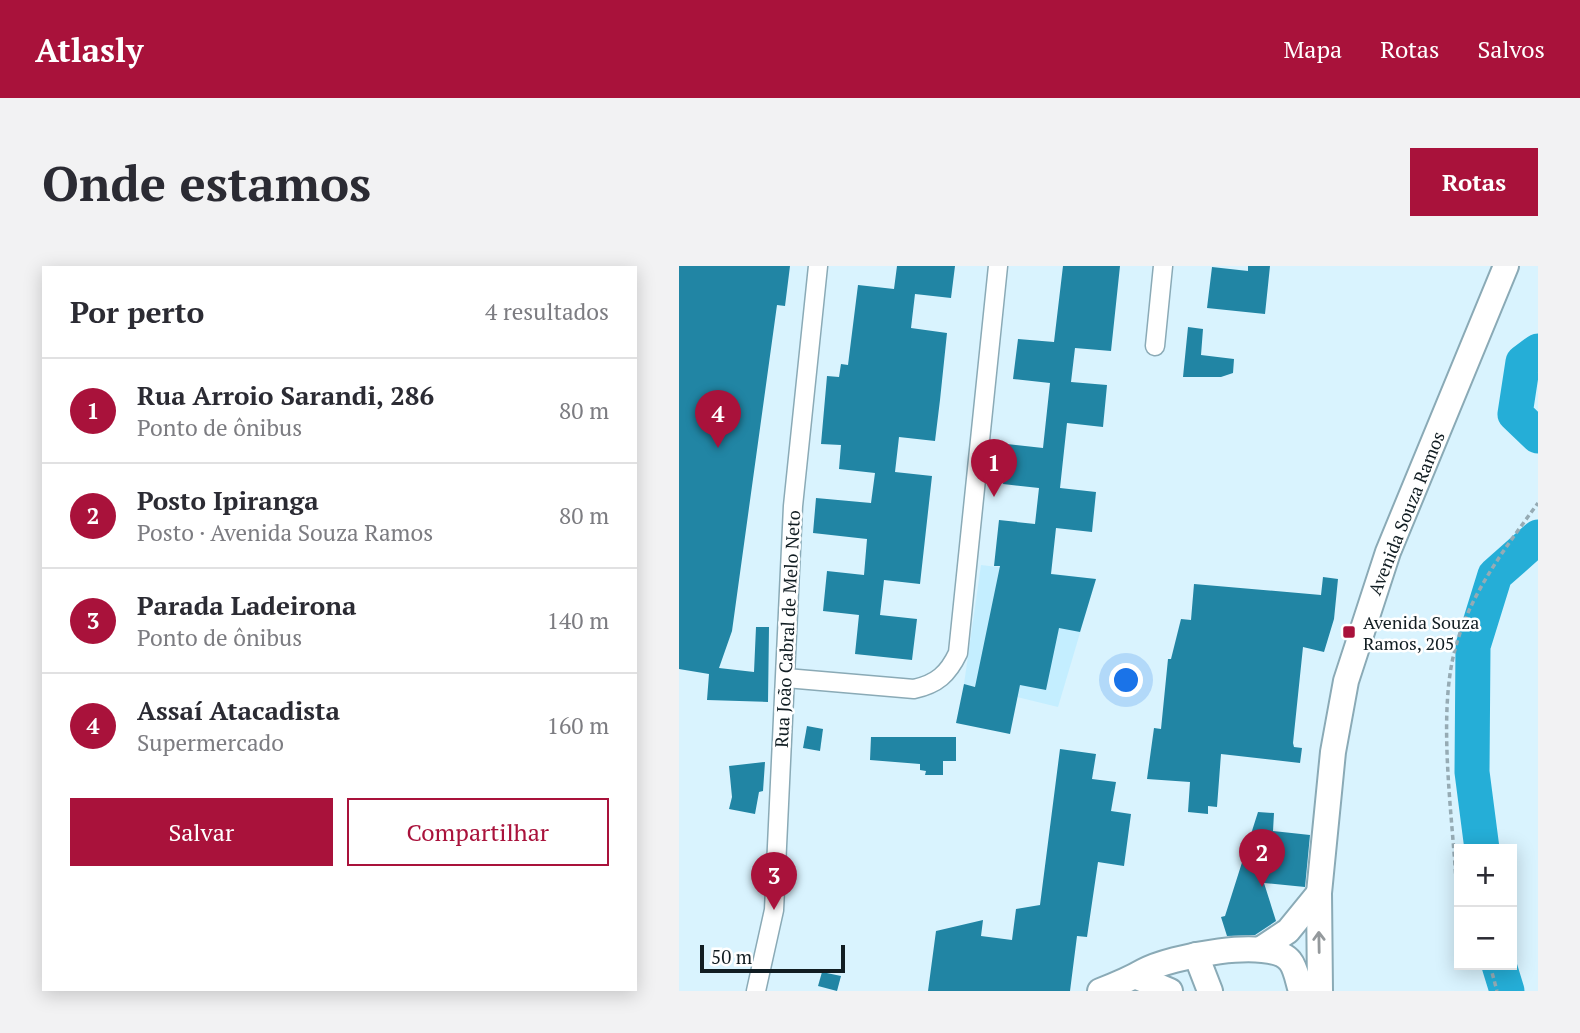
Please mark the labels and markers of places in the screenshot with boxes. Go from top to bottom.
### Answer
pin: 4 [695,390,741,448]
pin: 1 [971,439,1017,497]
place label: Avenida Souza Ramos, 205 [1363,610,1479,655]
marker: Avenida Souza Ramos, 205 [1341,624,1357,640]
pin: 2 [1239,829,1285,887]
pin: 3 [751,852,797,910]

